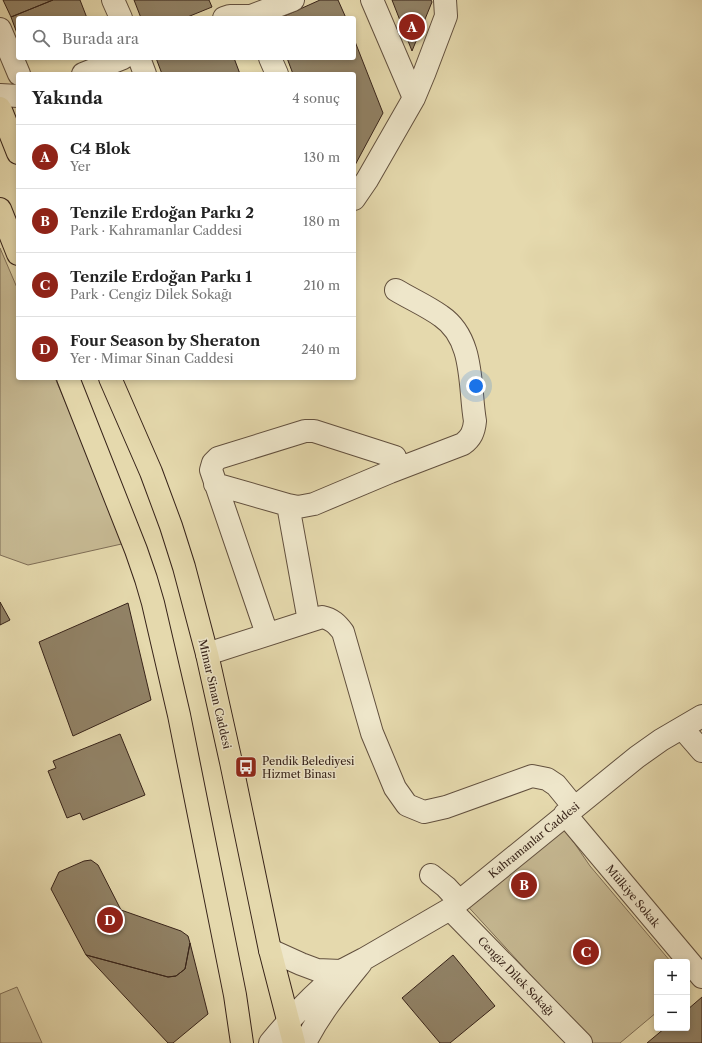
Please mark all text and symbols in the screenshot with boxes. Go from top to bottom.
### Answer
pin: A [399,12,425,42]
search box [16,16,356,60]
icon: search [30,27,52,49]
text: Burada ara [62,29,139,48]
text: Yakında [32,88,103,108]
text: 4 sonuç [292,90,340,106]
text: C4 Blok [70,139,130,158]
text: A [40,149,50,165]
text: 130 m [304,149,340,165]
text: Yer [70,158,91,174]
text: Tenzile Erdoğan Parkı 2 [70,203,254,222]
text: B [40,213,50,229]
text: 180 m [303,213,340,229]
text: Park · Kahramanlar Caddesi [70,222,242,238]
text: Tenzile Erdoğan Parkı 1 [70,267,252,286]
text: C [40,277,50,293]
text: 210 m [303,277,340,293]
text: Park · Cengiz Dilek Sokağı [70,286,232,302]
text: Four Season by Sheraton [70,331,260,350]
text: D [39,341,51,357]
text: 240 m [301,341,340,357]
text: Yer · Mimar Sinan Caddesi [70,350,234,366]
your location [466,376,486,396]
street label: Mimar Sinan Caddesi [196,638,235,751]
bus stop icon: Pendik Belediyesi Hizmet Binası [233,754,259,780]
place label: Pendik Belediyesi Hizmet Binası [262,754,355,781]
street label: Kahramanlar Caddesi [486,799,583,881]
street label: Mülkiye Sokak [603,862,663,930]
pin: B [511,870,537,900]
pin: D [97,905,123,935]
street label: Cengiz Dilek Sokağı [475,934,558,1019]
pin: C [573,937,599,967]
map controls [654,959,690,1031]
button: + [654,959,690,995]
button: − [654,995,690,1031]

